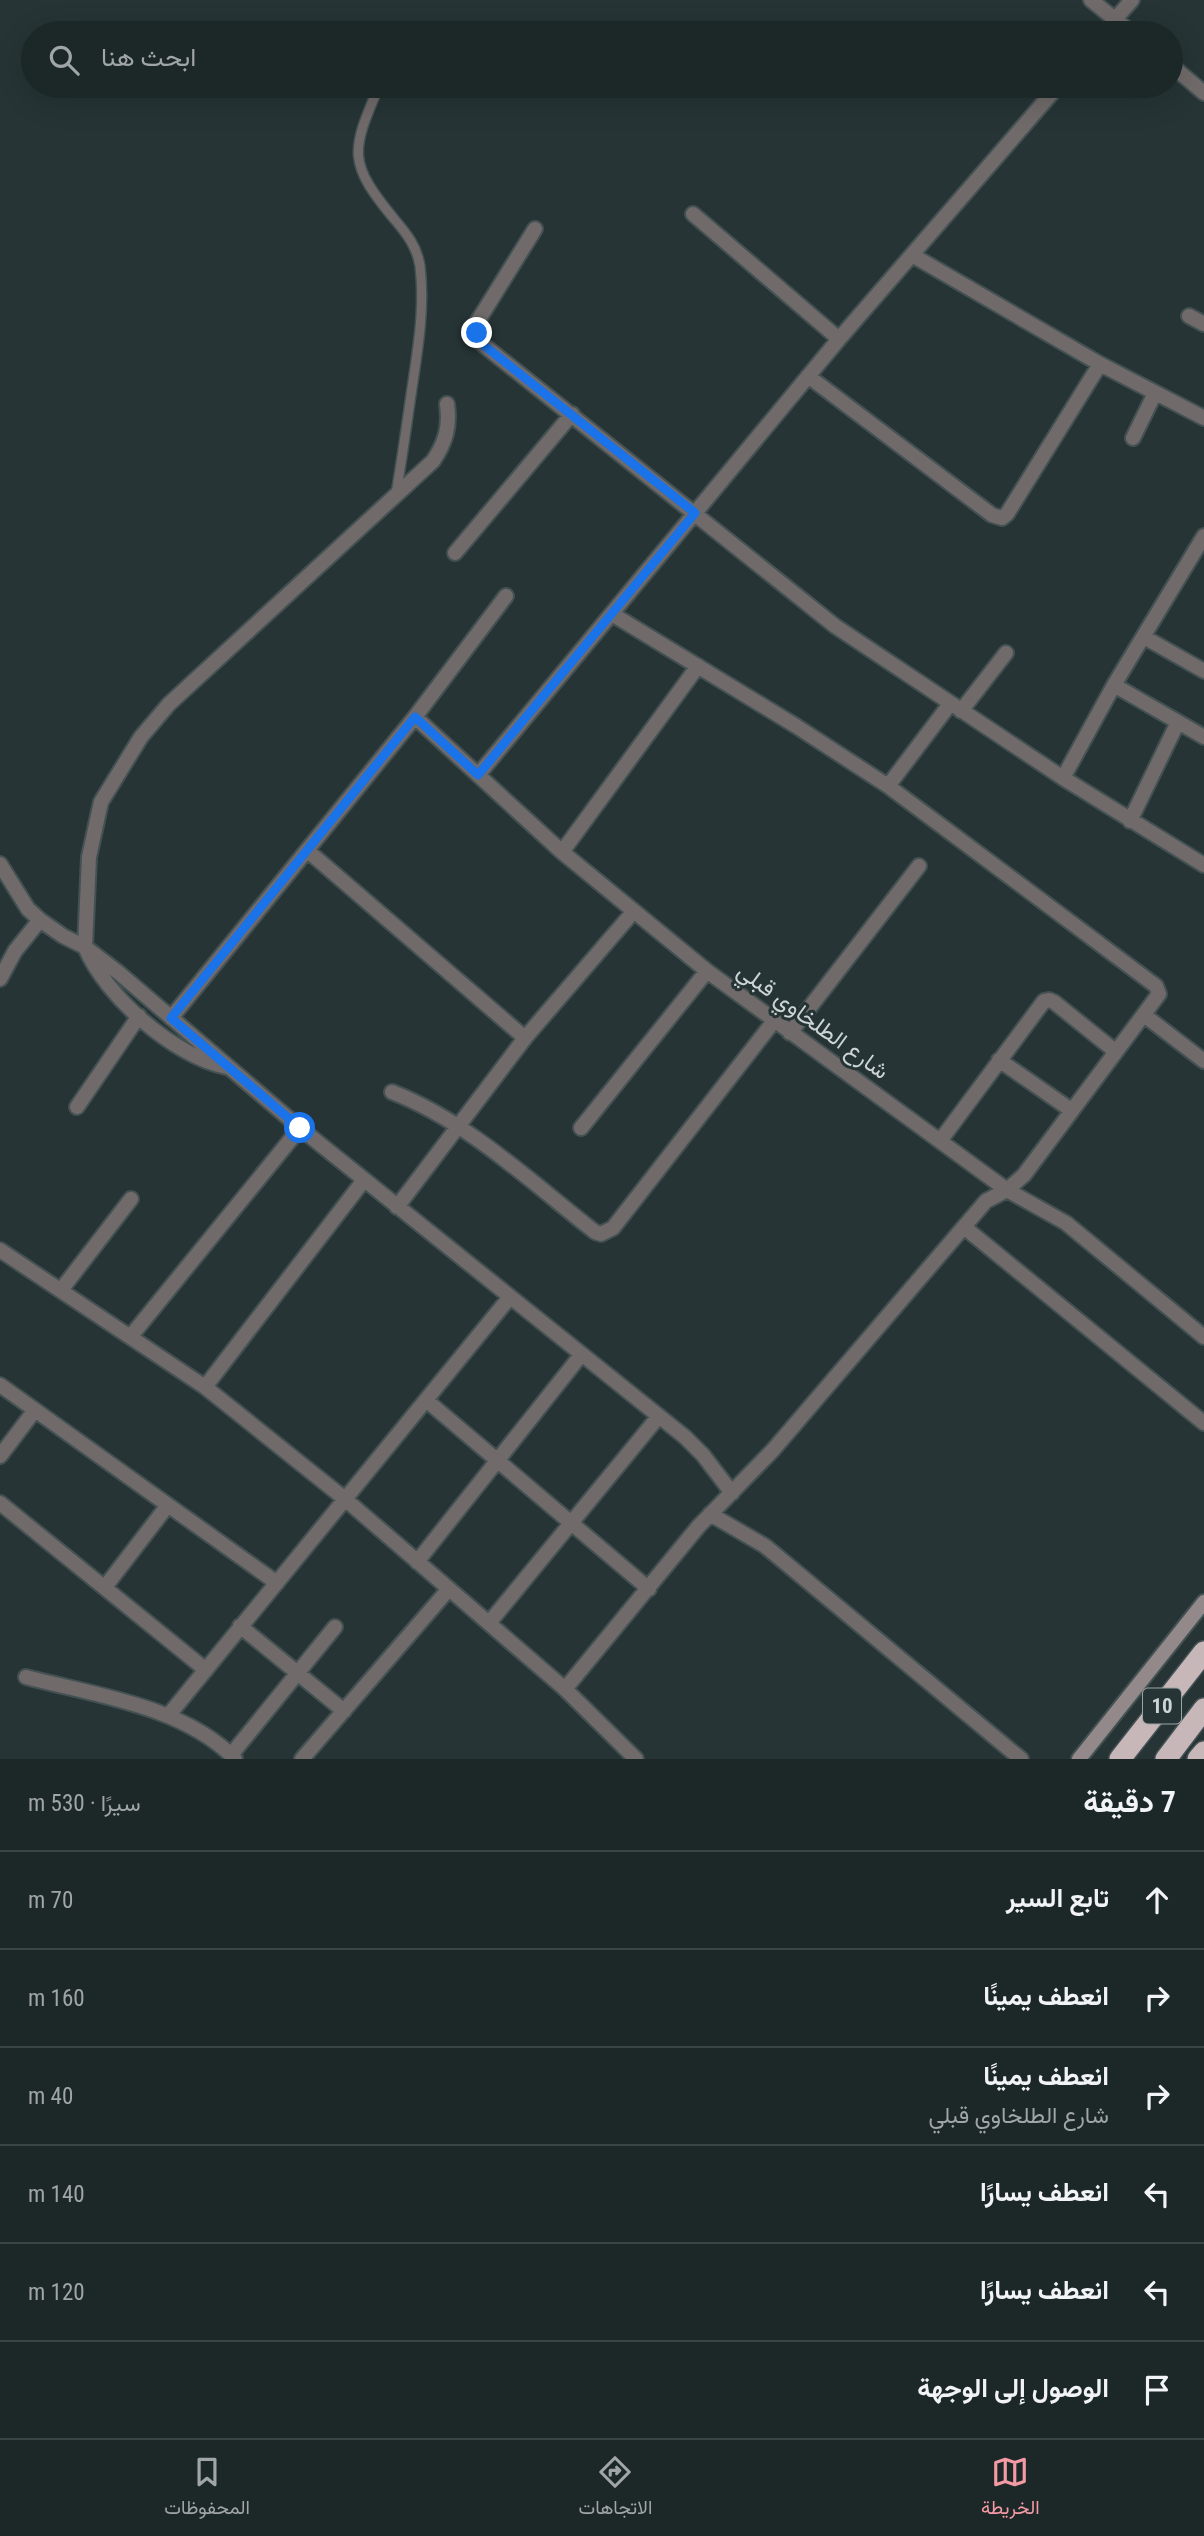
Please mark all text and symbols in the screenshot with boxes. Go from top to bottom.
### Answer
search box [21,21,1183,98]
icon: search [45,41,83,79]
text: ابحث هنا [101,42,196,72]
route end [461,317,492,348]
street label: شارع الطلخاوي قبلي [729,957,894,1089]
route start [284,1112,315,1143]
road number: 10 [1143,1688,1181,1724]
text: 7 دقيقة [1083,1784,1176,1819]
text: سيرًا · 530 m [28,1790,141,1817]
icon: ahead [1138,1881,1176,1919]
text: تابع السير [1006,1883,1109,1913]
text: 70 m [28,1887,73,1914]
icon: right [1138,1979,1176,2017]
text: انعطف يمينًا [983,1981,1109,2011]
text: 160 m [28,1985,85,2012]
text: انعطف يمينًا [983,2061,1109,2091]
icon: right [1138,2077,1176,2115]
text: 40 m [28,2083,73,2110]
text: شارع الطلخاوي قبلي [929,2102,1109,2129]
icon: left [1138,2175,1176,2213]
text: انعطف يسارًا [980,2177,1109,2207]
text: 140 m [28,2181,85,2208]
icon: left [1138,2273,1176,2311]
text: انعطف يسارًا [980,2275,1109,2305]
text: 120 m [28,2279,85,2306]
icon: arrive [1138,2371,1176,2409]
text: الوصول إلى الوجهة [917,2373,1109,2403]
tab: المحفوظات [164,2453,250,2524]
tab: الاتجاهات [579,2453,652,2524]
tab: الخريطة [981,2453,1040,2524]

